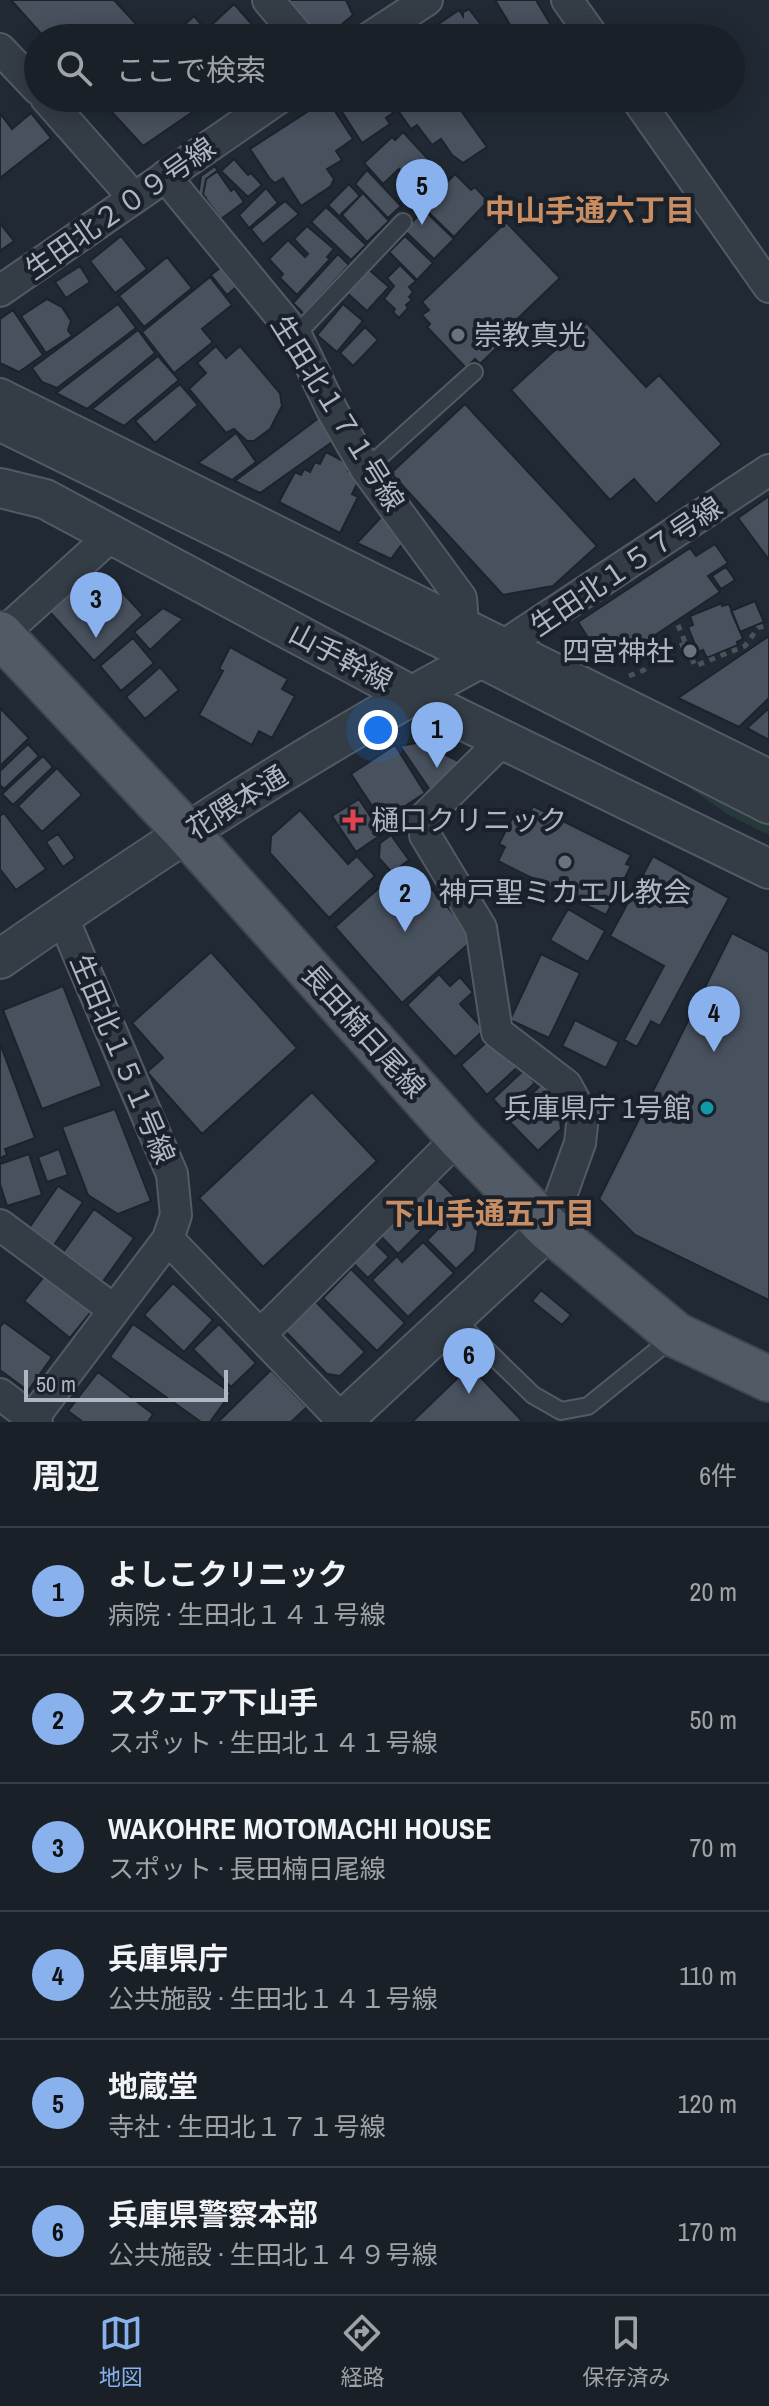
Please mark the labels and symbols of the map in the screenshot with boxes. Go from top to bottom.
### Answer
street label: 生田北２０９号線 [17,128,223,288]
pin: 5 [396,159,448,225]
district label: 中山手通六丁目 [485,190,695,230]
street label: 生田北１７１号線 [263,308,413,518]
place label: 崇教真光 [474,316,586,354]
marker: 崇教真光 [449,326,467,344]
street label: 生田北１５７号線 [523,488,729,644]
pin: 3 [70,572,122,638]
street label: 山手幹線 [283,614,399,700]
place label: 四宮神社 [562,632,674,670]
marker: 四宮神社 [681,642,699,660]
pin: 1 [411,702,463,768]
your location [358,710,398,750]
street label: 花隈本通 [179,756,295,848]
place label: 樋口クリニック [371,801,567,839]
marker: 樋口クリニック [342,809,364,831]
marker: 神戸聖ミカエル教会 [556,853,574,871]
pin: 2 [379,866,431,932]
place label: 神戸聖ミカエル教会 [439,873,691,911]
street label: 生田北１５１号線 [62,948,184,1170]
street label: 長田楠日尾線 [294,956,434,1106]
pin: 4 [688,986,740,1052]
place label: 兵庫県庁 1号館 [504,1089,691,1127]
marker: 兵庫県庁 1号館 [698,1099,716,1117]
district label: 下山手通五丁目 [385,1193,595,1233]
pin: 6 [443,1328,495,1394]
scale bar [24,1366,228,1402]

